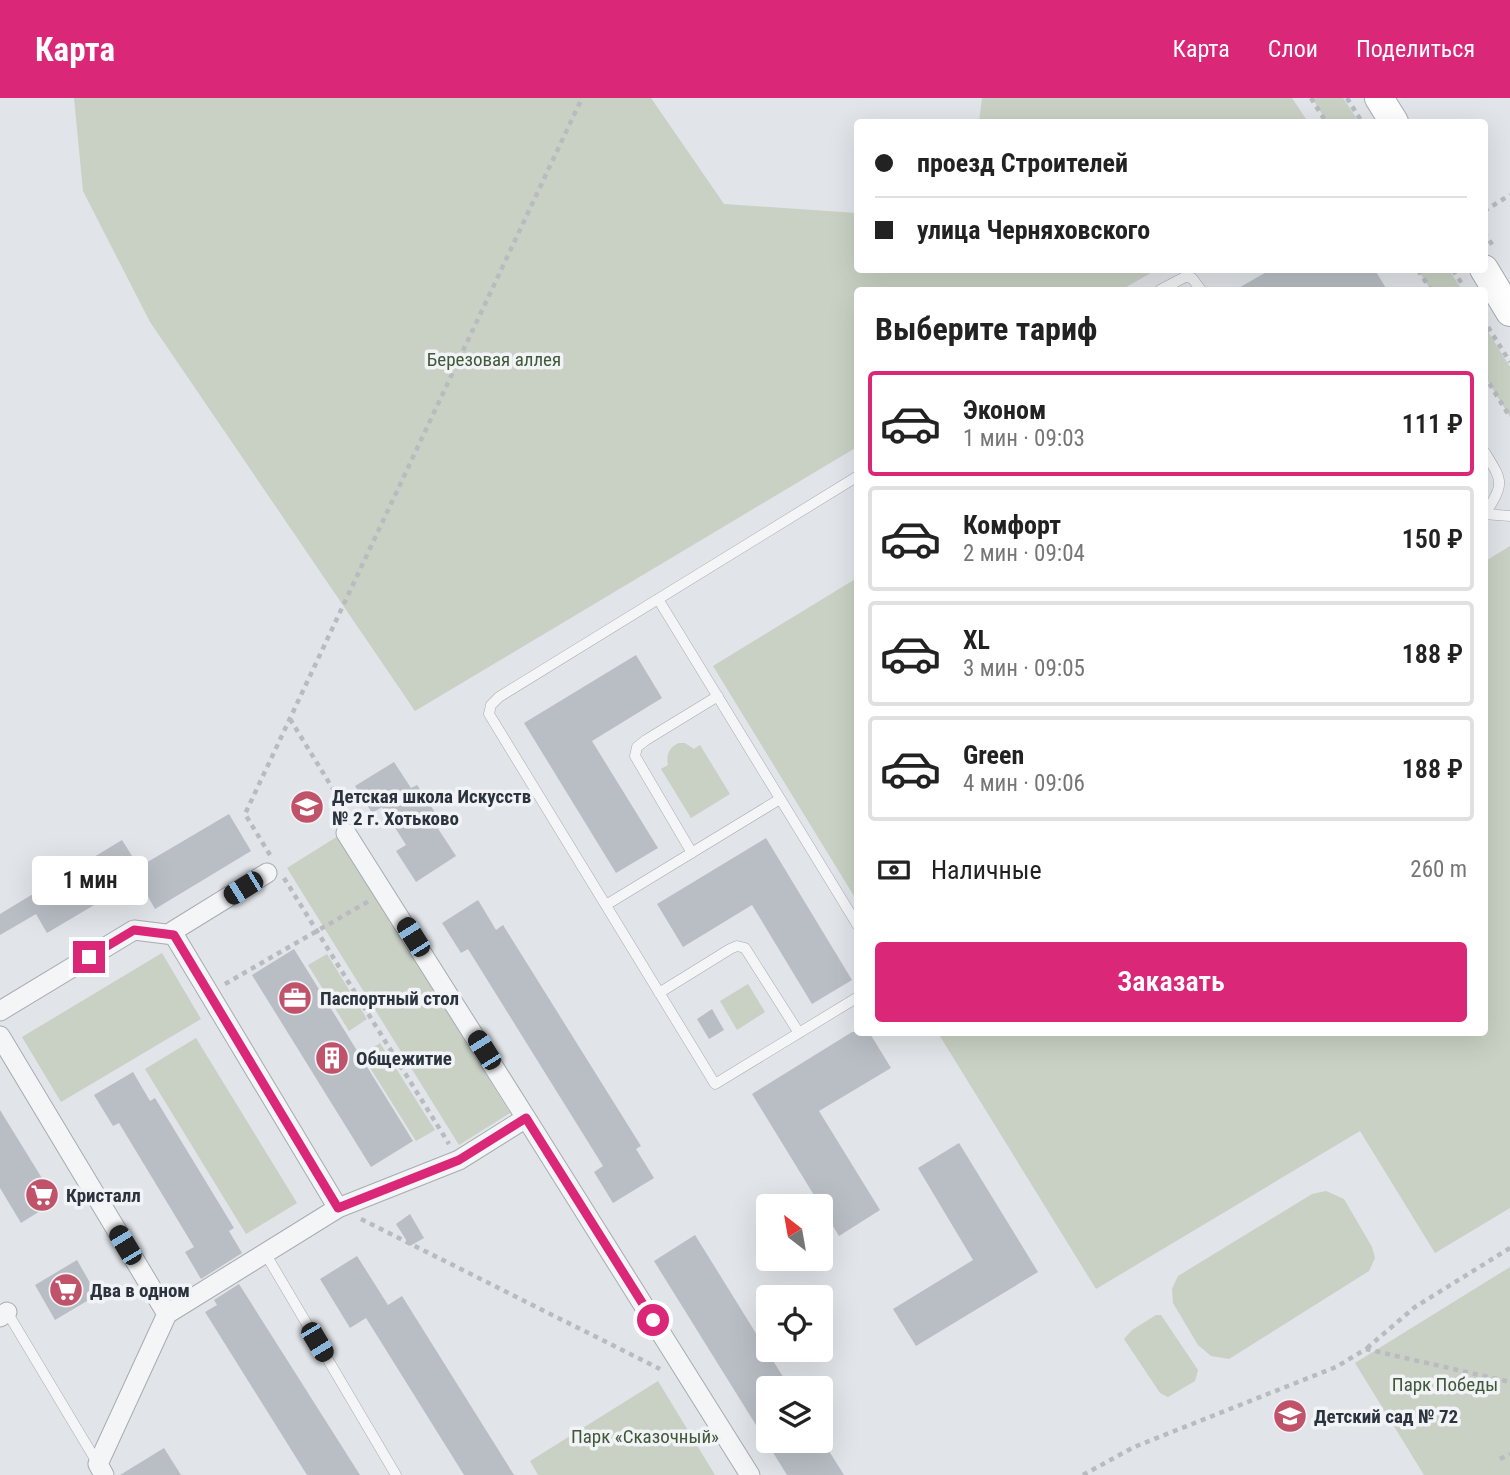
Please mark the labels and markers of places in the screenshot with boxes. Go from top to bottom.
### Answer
place label: Детская школа Искусств № 2 г. Хотьково [332,785,531,830]
school or university icon: Детская школа Искусств № 2 г. Хотьково [288,788,326,826]
office icon: Паспортный стол [276,979,314,1017]
place label: Паспортный стол [320,987,459,1010]
building icon: Общежитие [313,1039,351,1077]
place label: Общежитие [356,1047,452,1070]
supermarket icon: Кристалл [23,1176,61,1214]
place label: Кристалл [66,1184,141,1207]
supermarket icon: Два в одном [47,1271,85,1309]
place label: Два в одном [90,1279,190,1302]
school or university icon: Детский сад № 72 [1271,1397,1309,1435]
place label: Детский сад № 72 [1314,1405,1458,1428]

